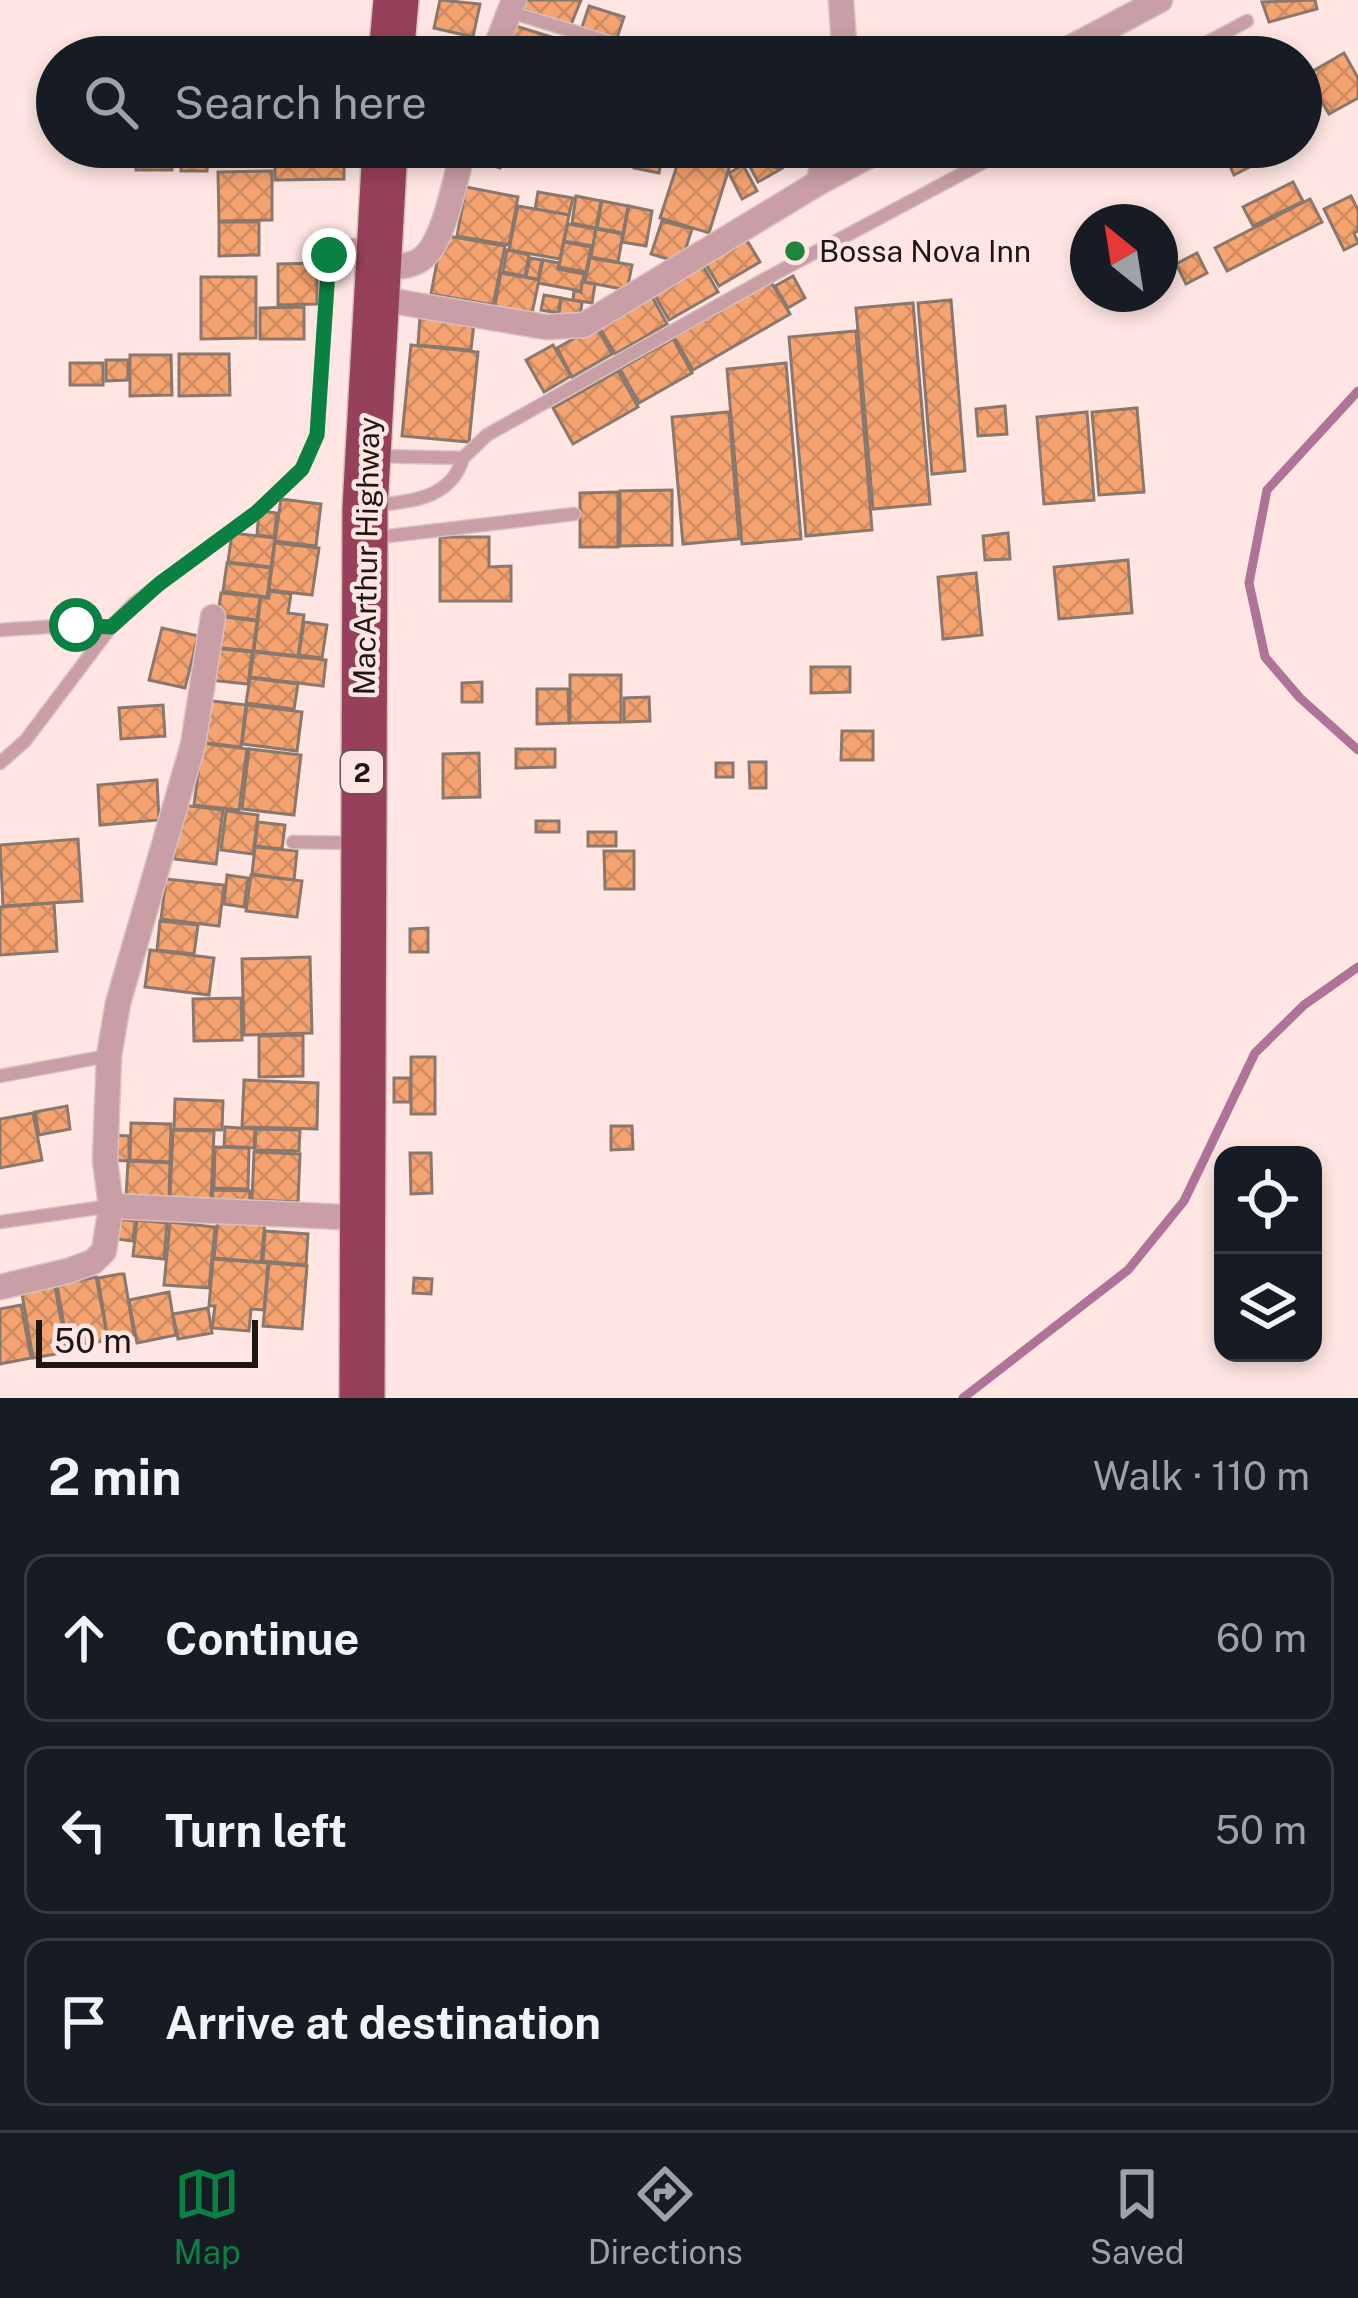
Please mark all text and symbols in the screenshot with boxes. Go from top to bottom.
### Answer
search box [36,36,1322,168]
icon: search [78,69,144,135]
text: Search here [174,76,427,129]
north arrow [1070,204,1178,312]
route end [302,228,356,282]
place label: Bossa Nova Inn [819,233,1031,269]
marker: Bossa Nova Inn [782,238,808,264]
street label: MacArthur Highway [346,416,386,696]
route start [49,598,103,652]
road number: 2 [341,751,383,793]
map controls [1214,1146,1322,1362]
button: locate [1214,1146,1322,1254]
button: layers [1214,1254,1322,1362]
scale bar [36,1314,258,1367]
text: 50 m [54,1322,132,1360]
text: 2 min [48,1447,182,1506]
text: Walk · 110 m [1093,1453,1310,1499]
icon: ahead [51,1605,117,1671]
text: Continue [165,1612,359,1665]
text: 60 m [1216,1615,1307,1661]
icon: left [51,1797,117,1863]
text: Turn left [165,1804,347,1857]
text: 50 m [1215,1807,1307,1853]
icon: arrive [51,1989,117,2055]
text: Arrive at destination [165,1996,601,2049]
tab: Map [174,2161,241,2271]
tab: Directions [588,2161,743,2271]
tab: Saved [1090,2161,1184,2271]

